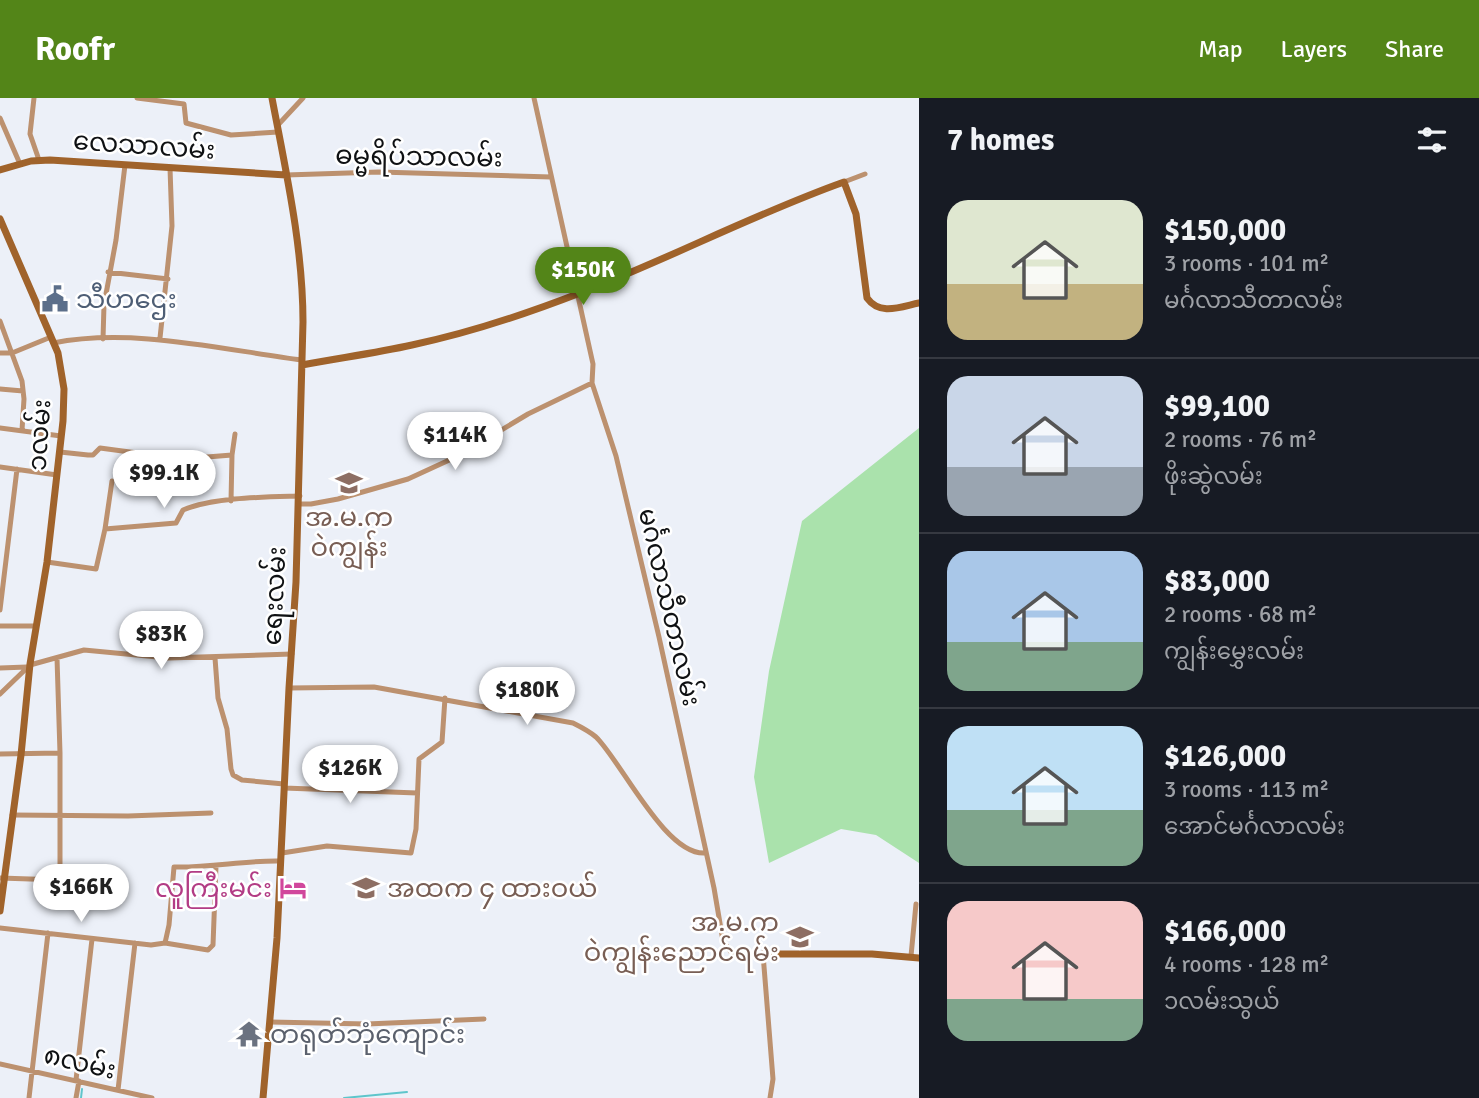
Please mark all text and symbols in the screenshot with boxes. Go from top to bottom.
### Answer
text: Roofr [35,29,115,70]
text: Map [1198,34,1243,64]
text: Layers [1281,34,1347,64]
text: Share [1385,34,1444,64]
icon: filters [1413,121,1451,159]
text: 7 homes [947,122,1054,159]
street label: လေသာလမ်း [72,123,216,167]
street label: ဓမ္မရိပ်သာလမ်း [335,138,503,179]
text: $150,000 [1164,212,1286,249]
icon: home [1003,228,1087,312]
pin: $150K [534,248,632,307]
text: 3 rooms · 101 m² [1164,249,1329,278]
text: $150K [551,255,615,284]
place label: သီဟဌေး [76,282,177,320]
public building icon: သီဟဌေး [40,284,70,314]
text: မင်္ဂလာသီတာလမ်း [1164,286,1343,315]
text: $99,100 [1164,388,1270,425]
street label: ၁လမ်း [20,398,58,472]
icon: home [1003,404,1087,488]
pin: $114K [406,412,504,472]
text: $114K [423,420,487,449]
text: 2 rooms · 76 m² [1164,425,1317,454]
pin: $99.1K [107,450,221,510]
text: $99.1K [129,458,199,487]
text: ဖိုးဆွဲလမ်း [1164,462,1263,491]
school or university icon: အ.မ.က ဝဲကျွန်း [334,468,364,498]
place label: အ.မ.က ဝဲကျွန်း [305,502,393,570]
street label: မင်္ဂလာသီတာလမ်း [631,505,709,709]
street label: ရေးလမ်း [254,546,298,646]
text: $83,000 [1164,563,1270,600]
icon: home [1003,579,1087,663]
text: 2 rooms · 68 m² [1164,600,1317,629]
pin: $83K [120,612,202,671]
text: $83K [135,619,187,648]
text: ကျွန်းမွှေးလမ်း [1164,637,1304,666]
pin: $180K [478,668,576,727]
text: $180K [495,675,559,704]
text: $126,000 [1164,738,1286,775]
pin: $126K [301,746,399,805]
text: $126K [318,753,382,782]
icon: home [1003,754,1087,838]
text: 3 rooms · 113 m² [1164,775,1329,804]
text: အောင်မင်္ဂလာလမ်း [1164,812,1345,841]
pin: $166K [32,864,130,924]
place label: လူကြီးမင်း [155,871,272,909]
place label: အထက ၄ ထားဝယ် [387,871,598,909]
text: $166K [49,872,113,901]
hotel icon: လူကြီးမင်း [278,873,308,903]
school or university icon: အထက ၄ ထားဝယ် [351,873,381,903]
place label: အ.မ.က ဝဲကျွန်းညောင်ရမ်း [584,907,779,975]
text: $166,000 [1164,913,1286,950]
school or university icon: အ.မ.က ဝဲကျွန်းညောင်ရမ်း [785,922,815,952]
icon: home [1003,929,1087,1013]
text: 4 rooms · 128 m² [1164,950,1329,979]
text: ၁လမ်းသွယ် [1164,987,1280,1016]
place label: တရုတ်ဘုံကျောင်း [270,1017,465,1055]
temple icon: တရုတ်ဘုံကျောင်း [234,1019,264,1049]
street label: ၈လမ်း [41,1037,119,1087]

